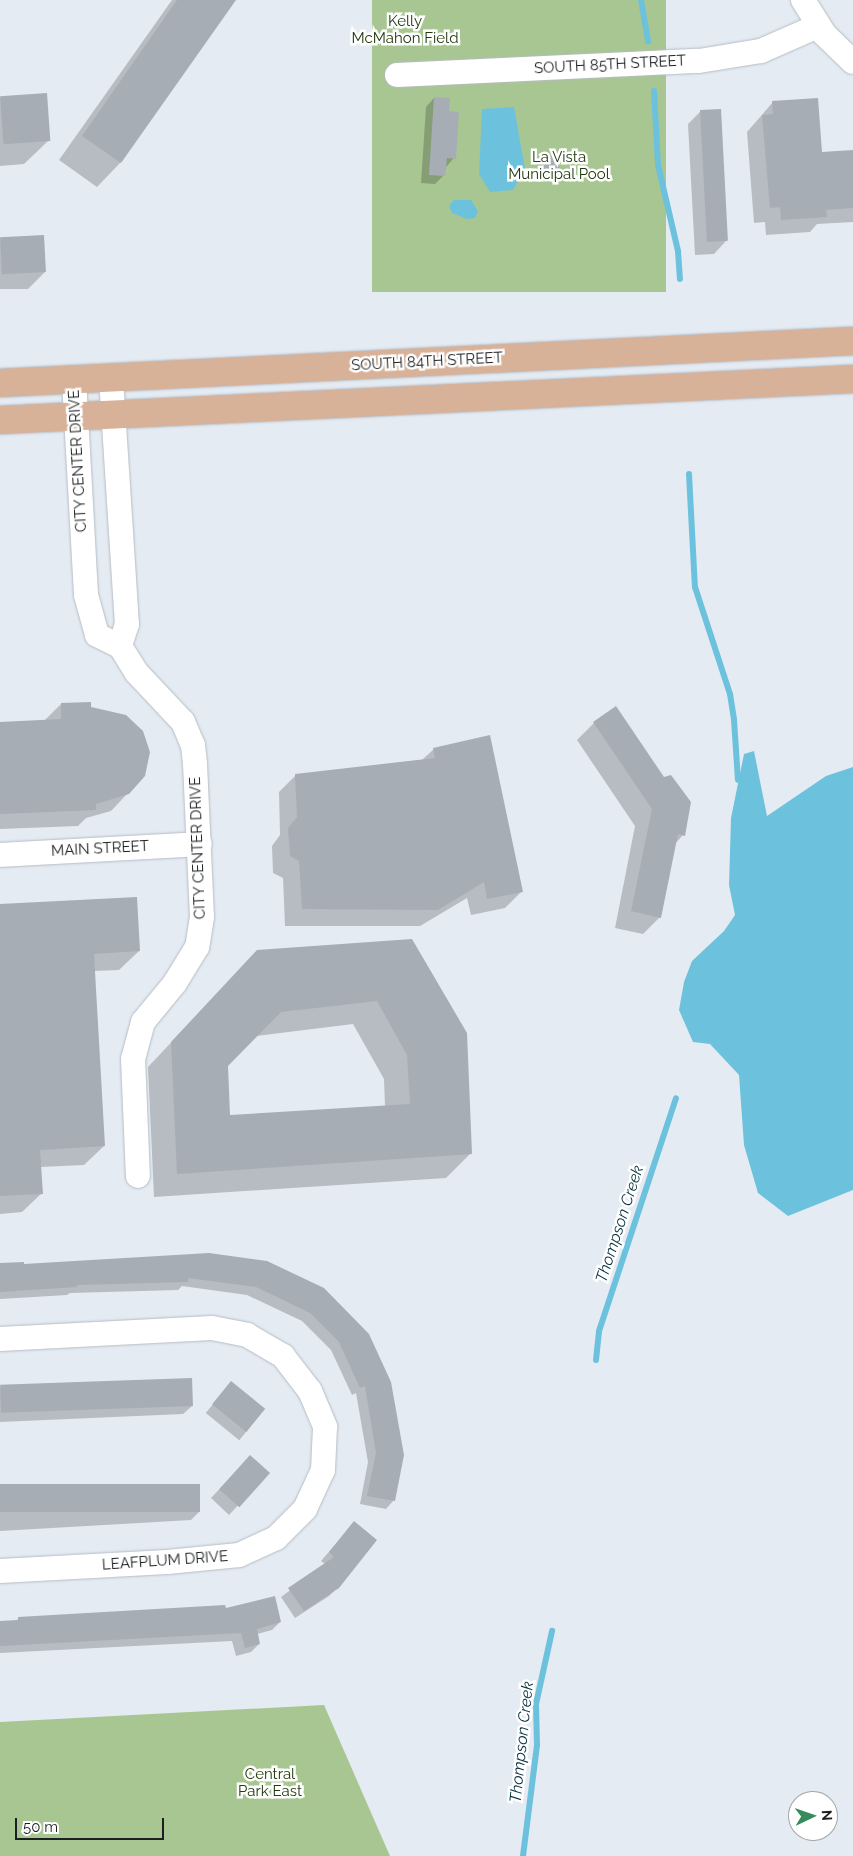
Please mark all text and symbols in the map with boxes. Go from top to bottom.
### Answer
park label: Kelly McMahon Field [351,12,459,47]
street label: SOUTH 85TH STREET [534,52,686,78]
park label: La Vista Municipal Pool [508,148,610,183]
street label: SOUTH 84TH STREET [351,349,503,375]
street label: CITY CENTER DRIVE [65,389,91,533]
street label: CITY CENTER DRIVE [187,776,209,920]
street label: MAIN STREET [51,837,149,861]
water label: Thompson Creek [592,1163,648,1285]
street label: LEAFPLUM DRIVE [101,1548,229,1574]
water label: Thompson Creek [506,1680,538,1804]
park label: Central Park East [238,1765,302,1800]
north arrow [788,1791,838,1841]
scale bar [18,1808,166,1840]
text: N [819,1810,835,1821]
text: 50 m [23,1818,58,1836]

